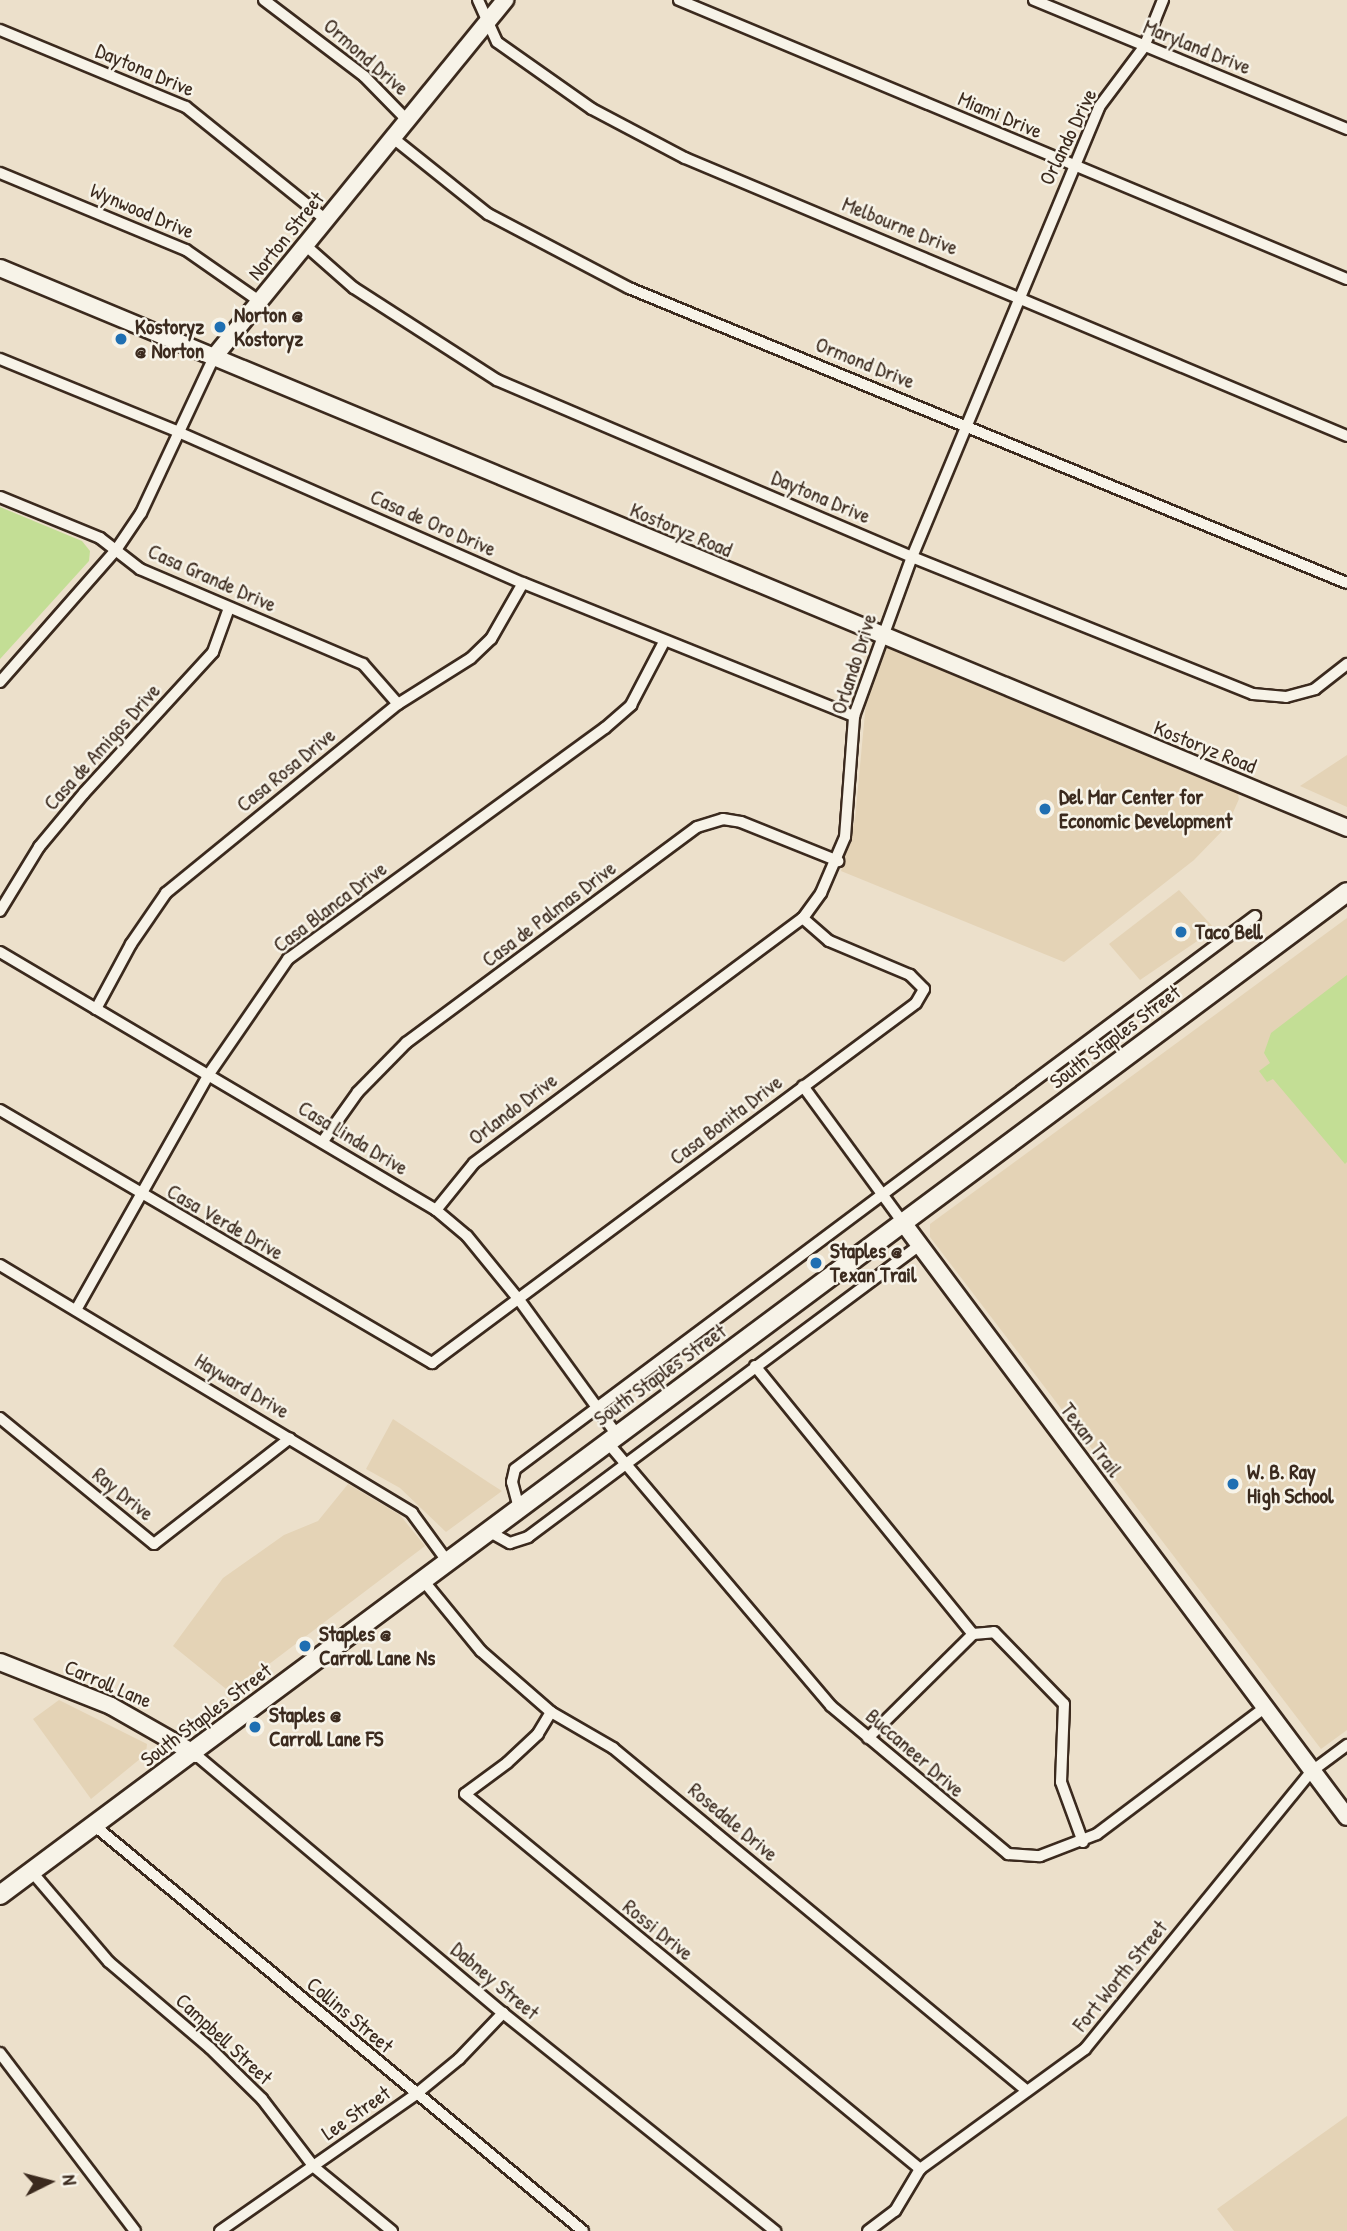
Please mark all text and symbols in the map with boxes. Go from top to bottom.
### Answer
street label: Ormond Drive [318,13,414,101]
street label: Maryland Drive [1140,14,1254,80]
street label: Daytona Drive [92,38,198,102]
street label: Orlando Drive [1034,85,1102,189]
street label: Miami Drive [954,86,1046,144]
street label: Wynwood Drive [86,178,198,244]
street label: Norton Street [243,187,329,285]
street label: Melbourne Drive [839,191,961,261]
place label: Norton @ Kostoryz [234,302,303,352]
place label: Kostoryz @ Norton [135,314,204,364]
marker: Norton @ Kostoryz [212,319,228,335]
marker: Kostoryz @ Norton [113,331,129,347]
street label: Ormond Drive [812,332,918,394]
street label: Daytona Drive [768,465,874,529]
street label: Casa de Oro Drive [366,484,500,562]
street label: Kostoryz Road [626,497,736,563]
street label: Casa Grande Drive [144,538,280,618]
street label: Orlando Drive [826,611,882,717]
street label: Casa de Amigos Drive [39,678,165,816]
street label: Kostoryz Road [1150,715,1260,779]
street label: Casa Rosa Drive [232,723,340,817]
place label: Del Mar Center for Economic Development [1059,784,1232,834]
marker: Del Mar Center for Economic Development [1037,801,1053,817]
street label: Casa de Palmas Drive [477,855,621,973]
street label: Casa Blanca Drive [268,856,392,958]
place label: Taco Bell [1195,919,1263,945]
marker: Taco Bell [1173,924,1189,940]
street label: South Staples Street [1045,980,1185,1094]
street label: Orlando Drive [464,1068,562,1150]
street label: Casa Bonita Drive [665,1070,787,1170]
street label: Casa Linda Drive [294,1095,412,1181]
street label: Casa Verde Drive [162,1179,288,1265]
place label: Staples @ Texan Trail [830,1238,917,1288]
marker: Staples @ Texan Trail [808,1255,824,1271]
street label: South Staples Street [589,1319,731,1431]
street label: Hayward Drive [190,1348,294,1424]
street label: Texan Trail [1055,1398,1127,1482]
place label: W. B. Ray High School [1247,1459,1334,1509]
street label: Ray Drive [87,1462,159,1526]
marker: W. B. Ray High School [1225,1476,1241,1492]
place label: Staples @ Carroll Lane Ns [319,1621,435,1671]
marker: Staples @ Carroll Lane Ns [297,1638,313,1654]
street label: Carroll Lane [61,1654,155,1714]
street label: South Staples Street [136,1658,276,1772]
place label: Staples @ Carroll Lane FS [269,1702,383,1752]
street label: Buccaneer Drive [861,1703,969,1803]
marker: Staples @ Carroll Lane FS [247,1719,263,1735]
street label: Rosedale Drive [683,1777,783,1867]
street label: Rossi Drive [618,1894,698,1966]
street label: Fort Worth Street [1068,1915,1172,2037]
street label: Dabney Street [446,1937,544,2025]
street label: Collins Street [302,1972,398,2058]
street label: Campbell Street [171,1988,277,2090]
street label: Lee Street [317,2080,395,2146]
north arrow [14,2147,84,2217]
text: N [56,2173,83,2186]

